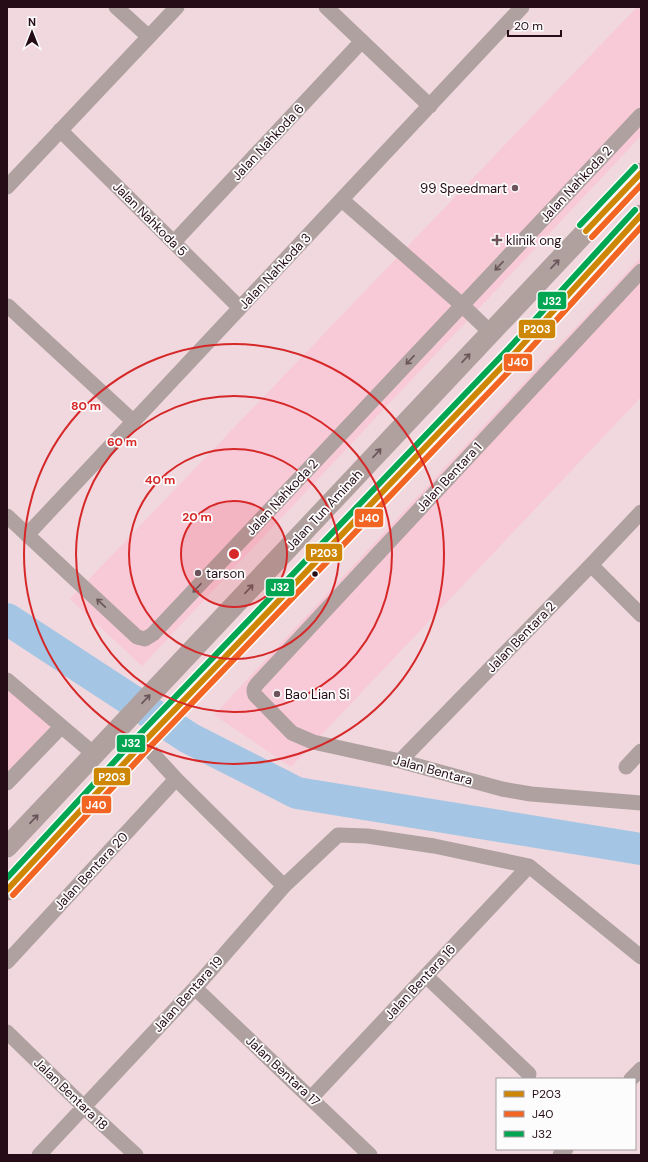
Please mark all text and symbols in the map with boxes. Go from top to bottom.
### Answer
north arrow [12,12,52,52]
scale bar [508,12,561,38]
text: N [28,15,36,29]
text: 20 m [514,18,543,34]
street label: Jalan Nahkoda 6 [228,100,308,184]
street label: Jalan Nahkoda 2 [536,142,616,226]
street label: Jalan Nahkoda 5 [109,178,191,260]
place label: 99 Speedmart [420,180,507,197]
marker: 99 Speedmart [510,183,520,193]
street label: Jalan Nahkoda 3 [235,229,315,313]
place label: klinik ong [506,232,562,249]
marker: klinik ong [491,234,503,246]
one-way arrow [550,259,560,269]
one-way arrow [494,261,504,271]
line badge: J32 [537,291,567,310]
text: J32 [543,294,561,308]
line badge: P203 [518,319,556,339]
text: P203 [523,322,551,336]
one-way arrow [461,353,470,363]
line badge: J40 [503,353,533,372]
one-way arrow [406,355,415,365]
text: J40 [508,355,529,369]
text: 80 m [71,398,101,414]
text: 60 m [107,434,137,450]
street label: Jalan Bentara 1 [413,439,485,515]
one-way arrow [372,448,382,458]
street label: Jalan Nahkoda 2 [242,455,322,539]
street label: Jalan Tun Aminah [282,466,366,554]
text: 40 m [145,472,175,488]
line badge: J40 [354,508,384,528]
text: 20 m [182,509,212,525]
text: J40 [359,511,380,525]
line badge: P203 [305,543,343,562]
text: P203 [310,546,338,560]
centre of rings [227,547,241,561]
place label: tarson [206,565,245,582]
marker: tarson [193,568,203,578]
unlabelled marker [310,569,320,579]
line badge: J32 [265,578,295,597]
text: J32 [271,580,289,594]
one-way arrow [192,583,201,593]
one-way arrow [245,584,254,594]
street label: Jalan Bentara 2 [483,598,559,676]
one-way arrow [96,599,106,608]
place label: Bao Lian Si [285,686,350,703]
marker: Bao Lian Si [272,689,282,699]
one-way arrow [141,694,151,704]
line badge: J32 [116,734,146,753]
text: J32 [122,736,140,750]
street label: Jalan Bentara [392,751,474,789]
line badge: P203 [93,767,131,786]
text: P203 [98,770,126,784]
line badge: J40 [81,795,112,814]
text: J40 [86,798,107,812]
one-way arrow [29,814,38,824]
street label: Jalan Bentara 20 [50,828,132,914]
street label: Jalan Bentara 16 [381,941,459,1023]
street label: Jalan Bentara 19 [149,952,227,1036]
street label: Jalan Bentara 17 [242,1032,324,1110]
street label: Jalan Bentara 18 [30,1054,112,1134]
legend [496,1078,636,1150]
text: P203 [532,1086,561,1102]
text: J40 [532,1106,554,1122]
text: J32 [532,1126,552,1142]

